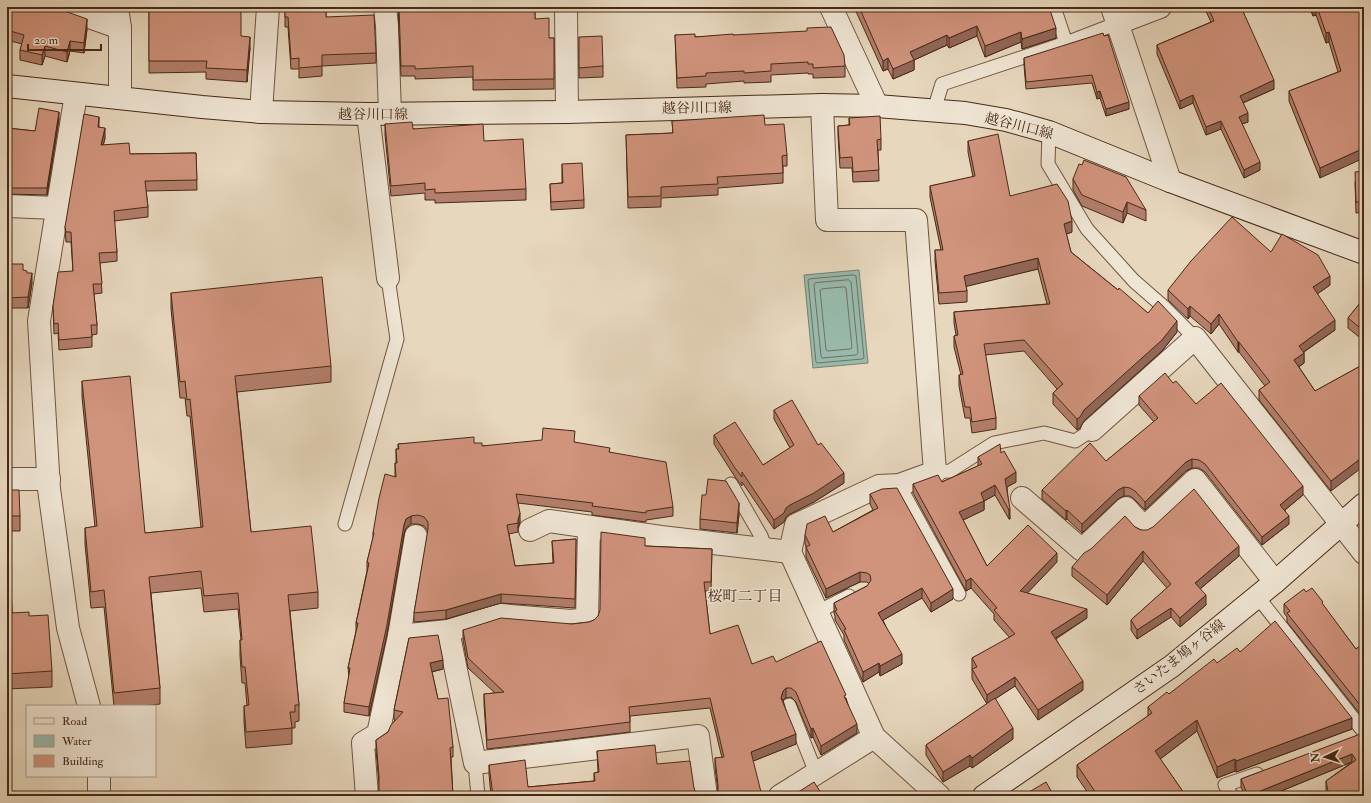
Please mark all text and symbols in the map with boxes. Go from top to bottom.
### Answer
scale bar [28,26,101,52]
text: 20 m [34,33,59,48]
street label: 越谷川口線 [662,99,732,117]
street label: 越谷川口線 [338,106,408,123]
street label: 越谷川口線 [983,109,1055,143]
district label: 桜町二丁目 [707,587,783,606]
street label: さいたま鳩ヶ谷線 [1130,616,1228,698]
legend [26,705,156,777]
text: Road [62,714,87,729]
text: Water [61,734,92,749]
north arrow [1305,737,1345,777]
text: N [1309,751,1322,764]
text: Building [62,754,105,769]

